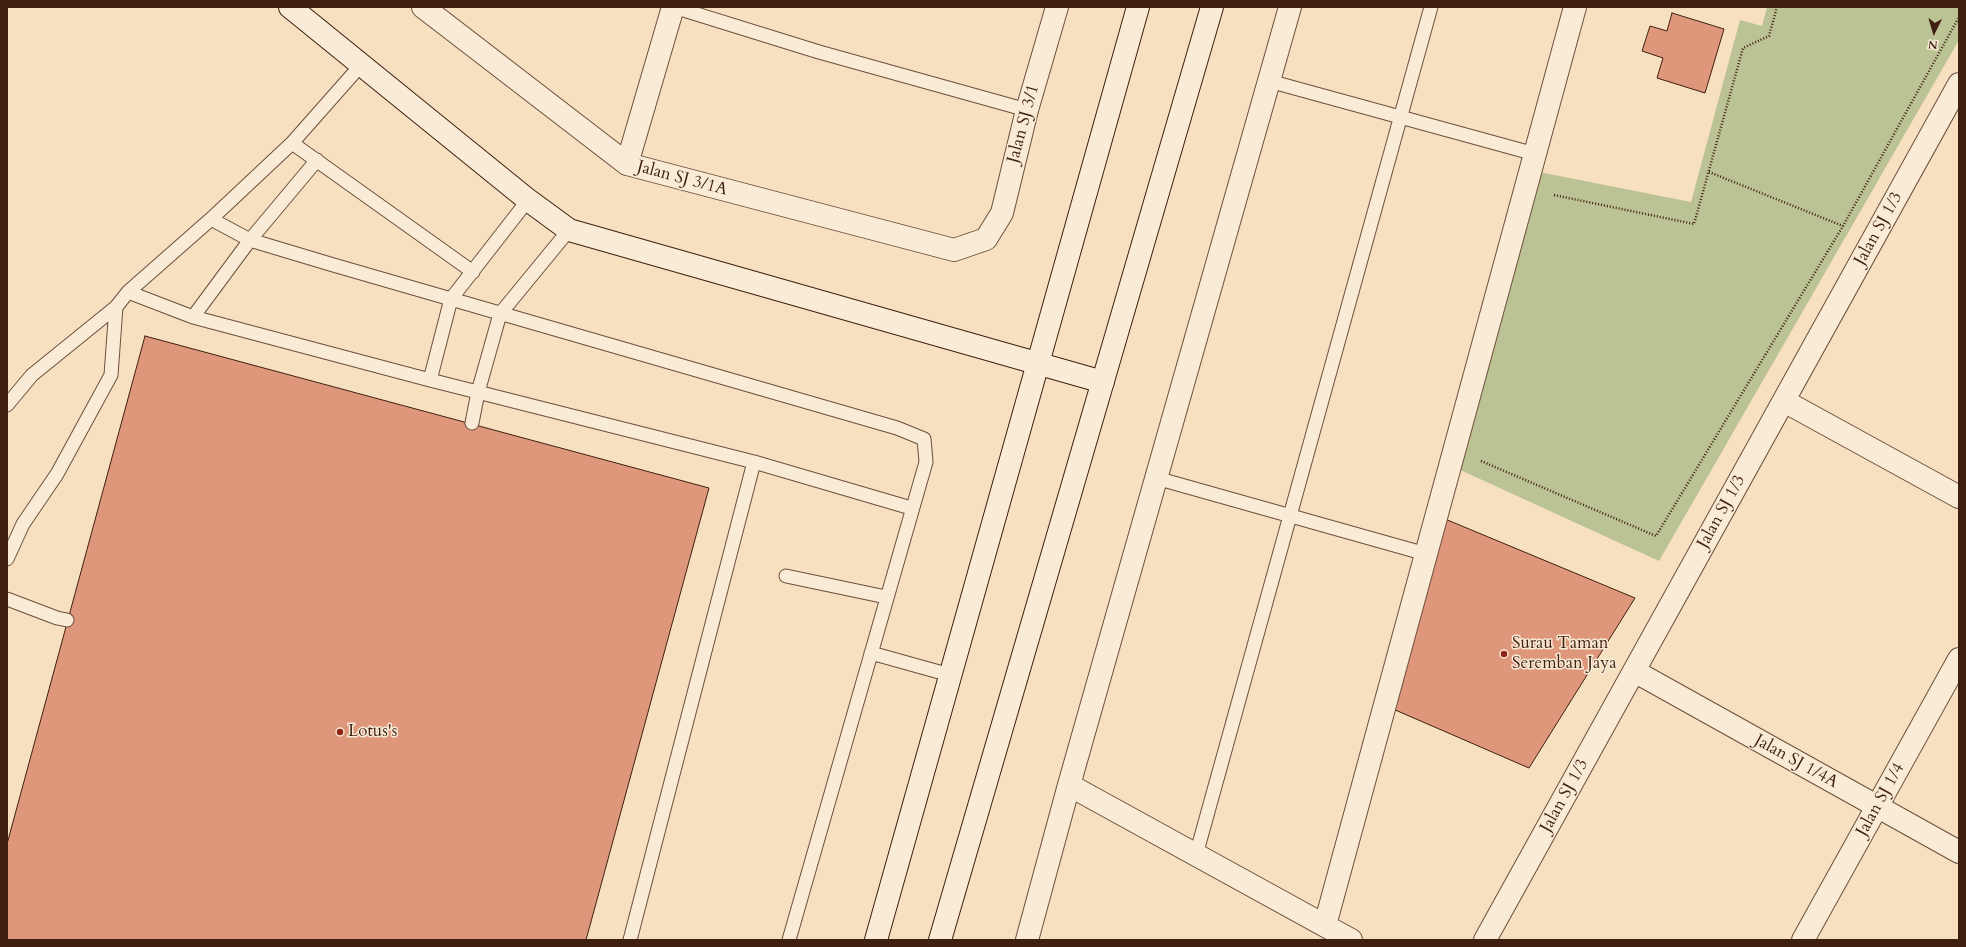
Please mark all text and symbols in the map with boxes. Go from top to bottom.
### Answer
north arrow [1914,12,1954,52]
text: N [1928,37,1938,52]
street label: Jalan SJ 3/1 [1004,82,1044,166]
street label: Jalan SJ 3/1A [635,157,729,201]
street label: Jalan SJ 1/3 [1851,189,1907,269]
street label: Jalan SJ 1/3 [1694,472,1750,552]
place label: Surau Taman Seremban Jaya [1512,634,1617,674]
marker: Surau Taman Seremban Jaya [1499,649,1509,659]
place label: Lotus's [348,722,397,742]
marker: Lotus's [335,727,345,737]
street label: Jalan SJ 1/4A [1750,731,1842,793]
street label: Jalan SJ 1/3 [1537,756,1593,836]
street label: Jalan SJ 1/4 [1853,760,1909,840]

